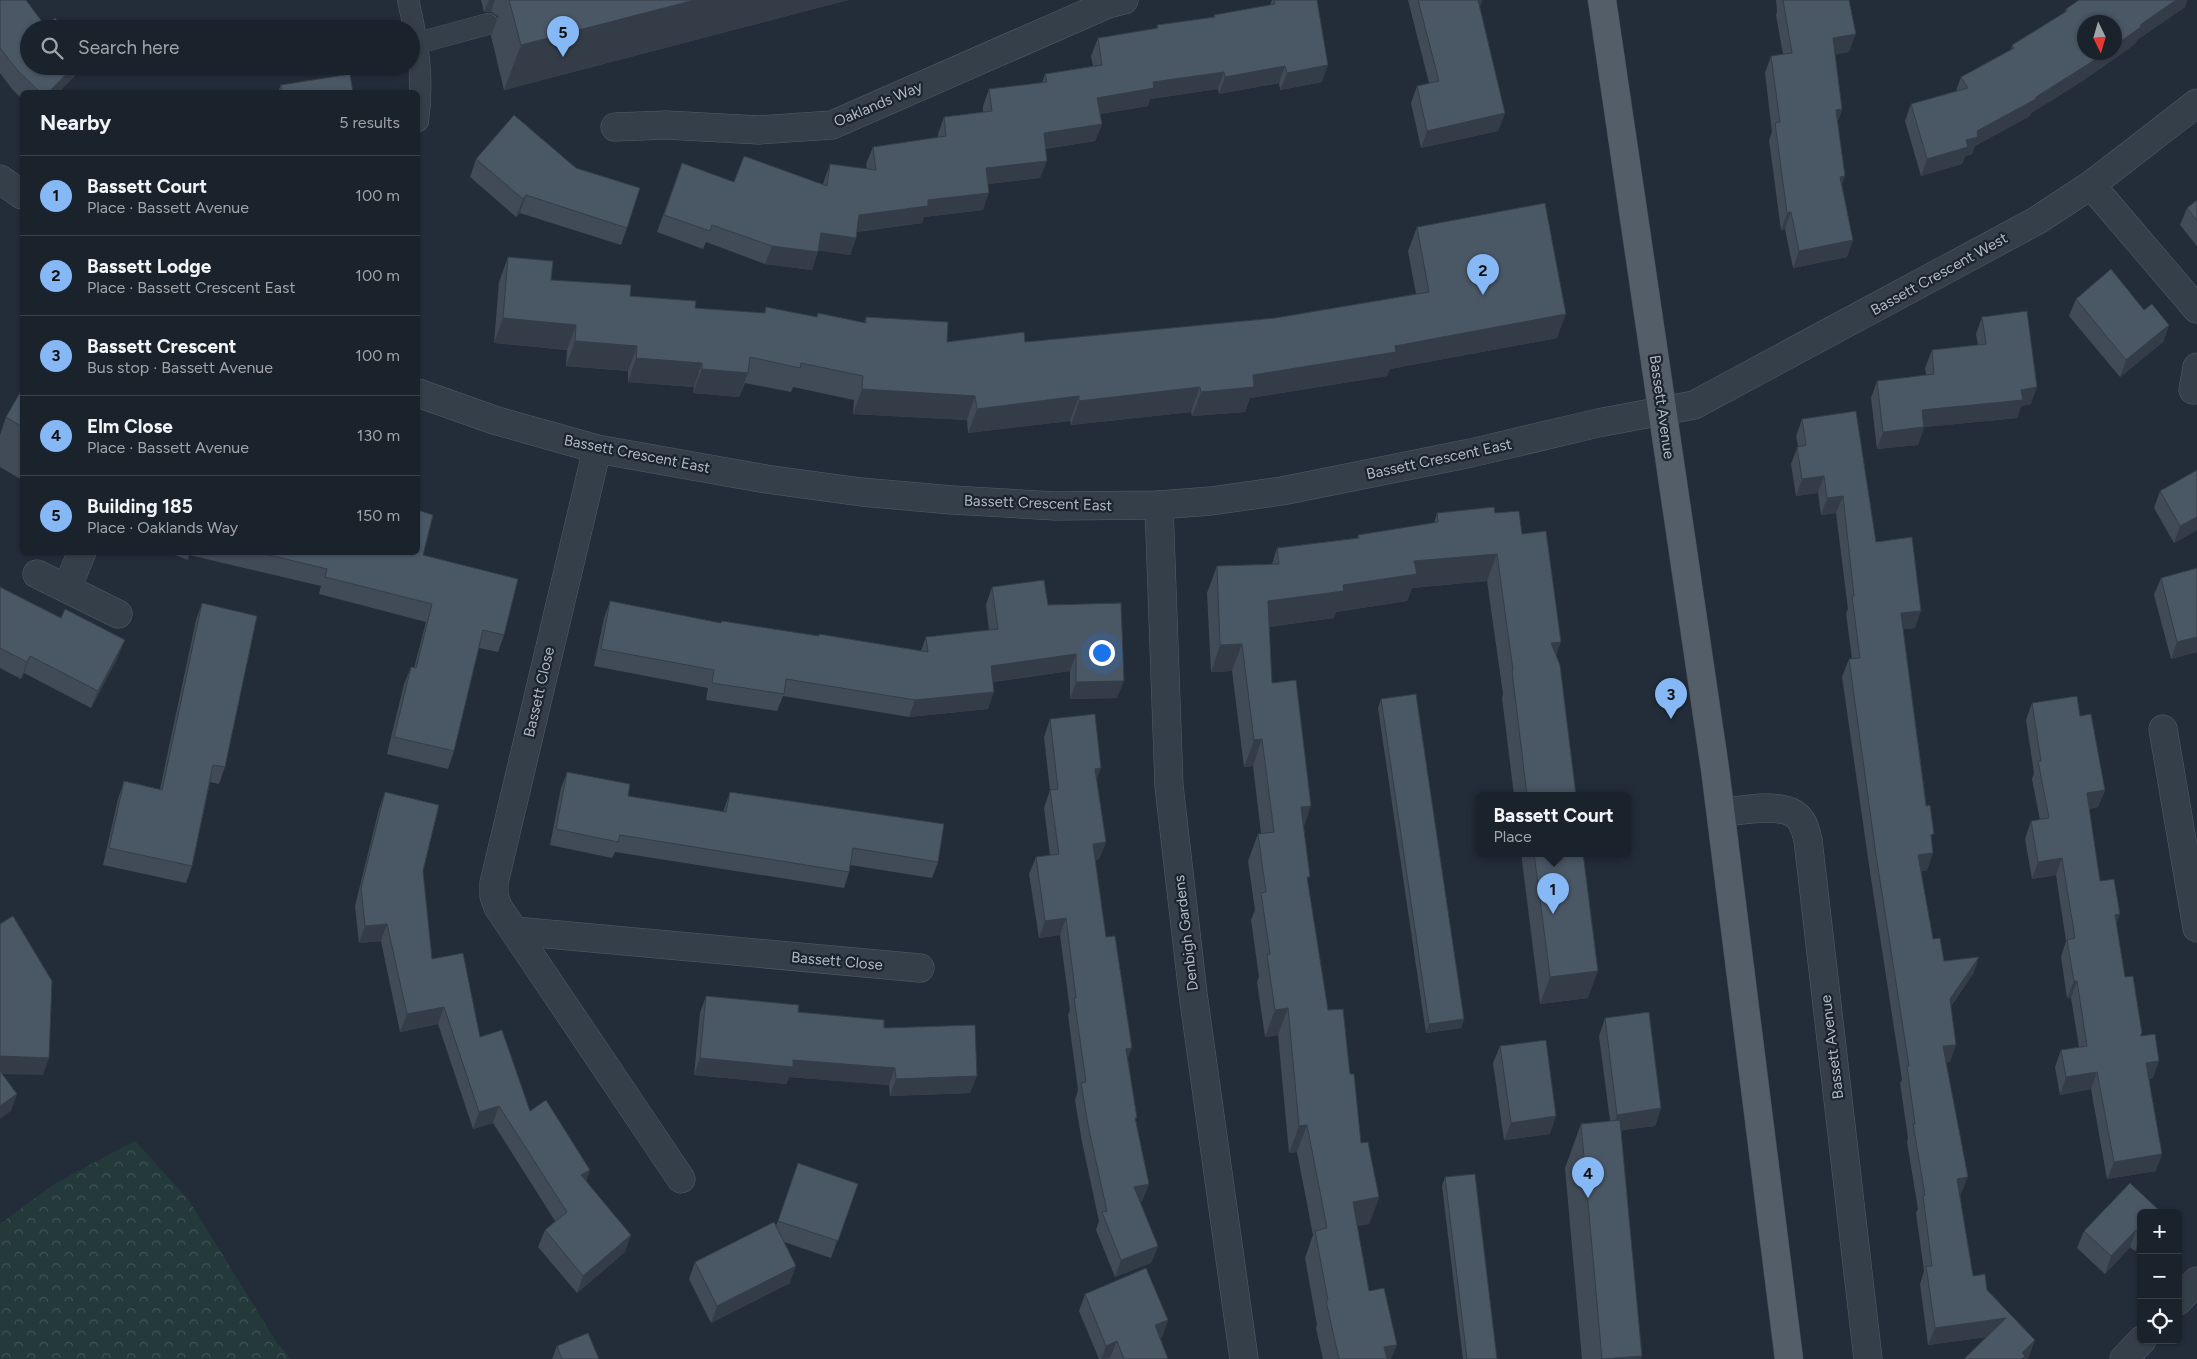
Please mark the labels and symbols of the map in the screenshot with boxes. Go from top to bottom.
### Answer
north arrow [2077,15,2122,60]
pin: 5 [547,16,579,57]
street label: Oaklands Way [831,77,925,131]
street label: Bassett Crescent West [1867,229,2011,319]
pin: 2 [1467,254,1499,295]
street label: Bassett Avenue [1646,354,1678,460]
street label: Bassett Crescent East [562,431,712,477]
street label: Bassett Crescent East [1365,435,1514,483]
street label: Bassett Crescent East [964,491,1113,515]
your location [1089,640,1115,666]
street label: Bassett Close [520,645,558,739]
pin: 3 [1655,678,1687,719]
pin: 1 [1537,873,1569,914]
street label: Denbigh Gardens [1170,874,1202,992]
street label: Bassett Close [790,948,884,974]
street label: Bassett Avenue [1817,994,1847,1100]
pin: 4 [1572,1157,1604,1198]

